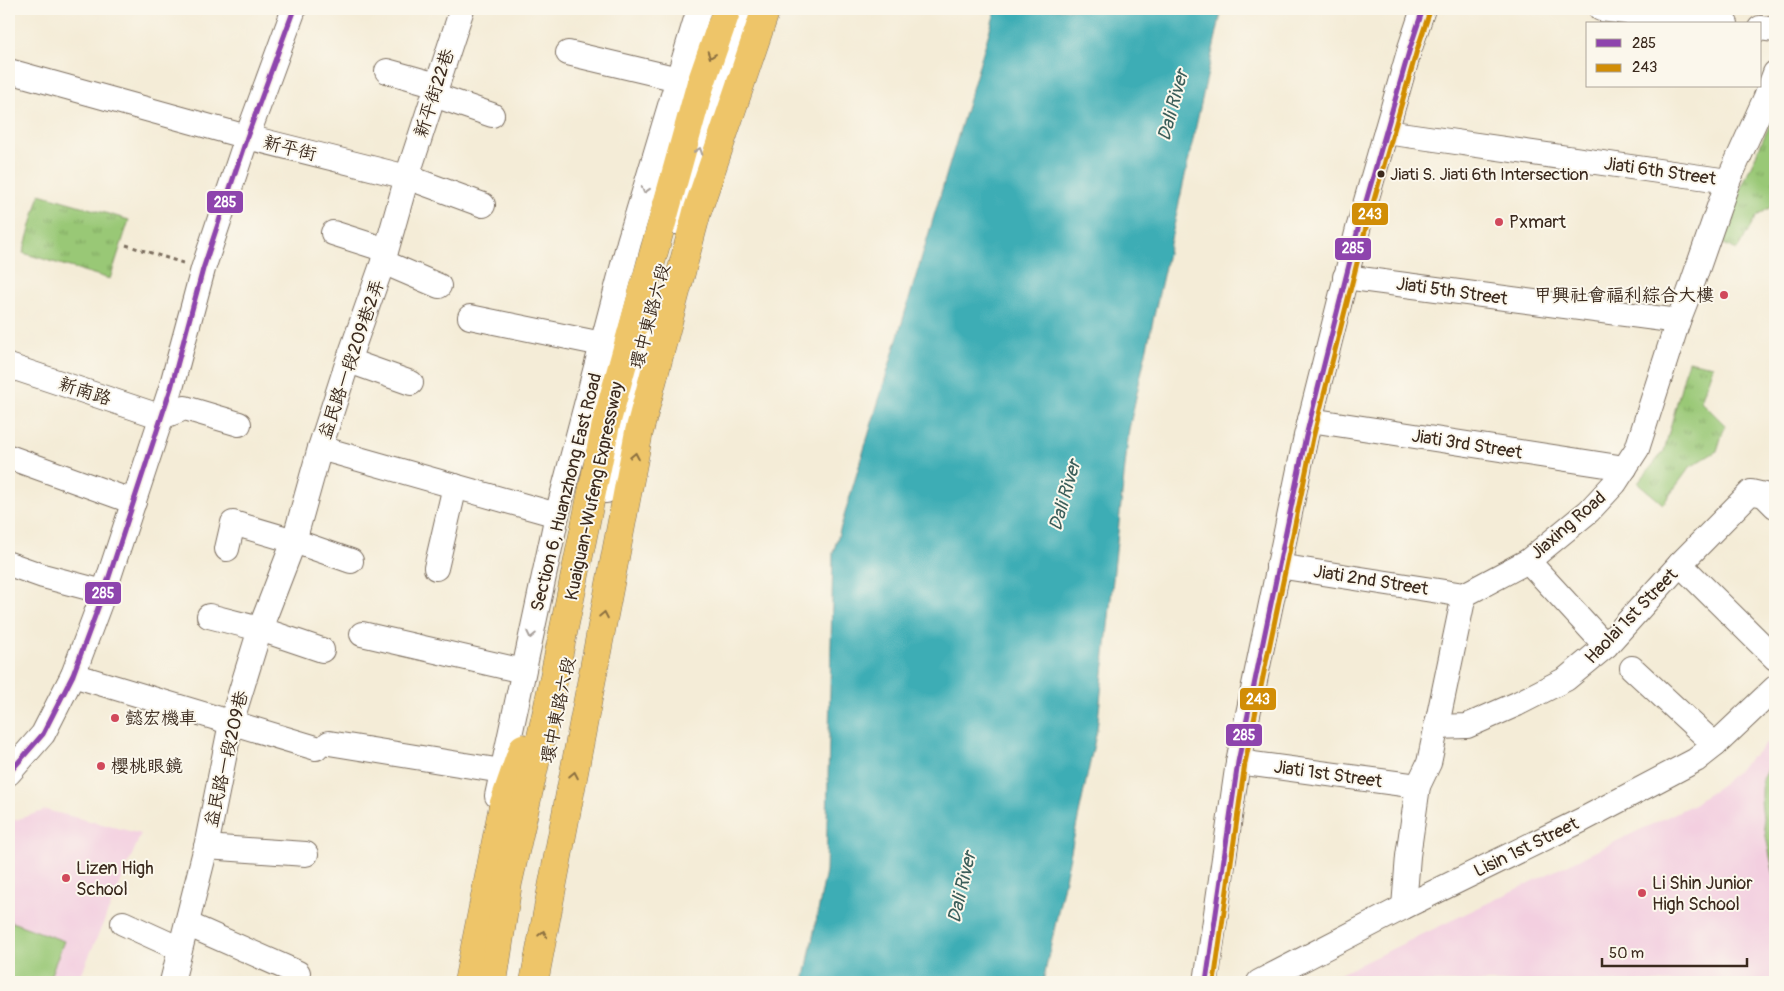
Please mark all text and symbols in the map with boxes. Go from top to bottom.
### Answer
legend [1586,22,1762,88]
text: 285 [1632,34,1656,53]
street label: 新平街22巷 [409,46,460,141]
one-way arrow [707,50,717,59]
text: 243 [1632,58,1657,77]
water label: Dali River [1152,65,1195,143]
street label: 新平街 [261,131,319,166]
one-way arrow [693,148,703,156]
street label: Jiati 6th Street [1602,152,1718,191]
place label: Jiati S. Jiati 6th Intersection [1390,164,1589,185]
marker: Jiati S. Jiati 6th Intersection [1376,169,1386,179]
one-way arrow [640,185,650,193]
line badge: 285 [206,190,244,214]
text: 285 [214,194,237,211]
line badge: 243 [1351,202,1389,226]
text: 243 [1358,206,1382,223]
place label: Pxmart [1509,211,1567,234]
marker: Pxmart [1493,216,1505,228]
line badge: 285 [1334,237,1372,261]
text: 285 [1342,240,1365,257]
street label: 環中東路六段 [625,261,676,371]
street label: Jiati 5th Street [1395,272,1510,311]
street label: 益民路一段209巷2弄 [313,276,390,442]
place label: 甲興社會福利綜合大樓 [1534,284,1714,307]
marker: 甲興社會福利綜合大樓 [1718,289,1730,301]
street label: Section 6, Huanzhong East Road [526,371,607,614]
street label: 新南路 [56,372,114,411]
street label: Kuaiguan-Wufeng Expressway [560,379,629,602]
street label: Jiati 3rd Street [1410,424,1525,465]
one-way arrow [629,451,639,460]
water label: Dali River [1043,455,1087,533]
street label: Jiaxing Road [1526,486,1611,564]
street label: Jiati 2nd Street [1312,560,1431,601]
street label: Haolai 1st Street [1580,563,1683,669]
line badge: 285 [84,581,122,605]
text: 285 [92,585,115,602]
one-way arrow [599,611,609,620]
one-way arrow [526,631,537,640]
street label: 環中東路六段 [536,655,581,765]
line badge: 243 [1239,687,1277,711]
street label: 益民路一段209巷 [200,688,253,830]
text: 243 [1246,691,1270,708]
place label: 懿宏機車 [125,707,197,730]
marker: 懿宏機車 [109,712,121,724]
line badge: 285 [1225,723,1263,747]
text: 285 [1233,727,1256,744]
place label: 櫻桃眼鏡 [111,755,183,778]
street label: Jiati 1st Street [1272,756,1384,794]
marker: 櫻桃眼鏡 [95,760,107,772]
one-way arrow [568,770,578,779]
street label: Lisin 1st Street [1470,812,1583,883]
water label: Dali River [942,847,982,925]
place label: Lizen High School [76,857,154,901]
marker: Lizen High School [60,872,72,884]
place label: Li Shin Junior High School [1652,872,1753,916]
marker: Li Shin Junior High School [1636,887,1648,899]
one-way arrow [537,930,548,939]
scale bar [1602,936,1746,968]
text: 50 m [1609,944,1644,963]

